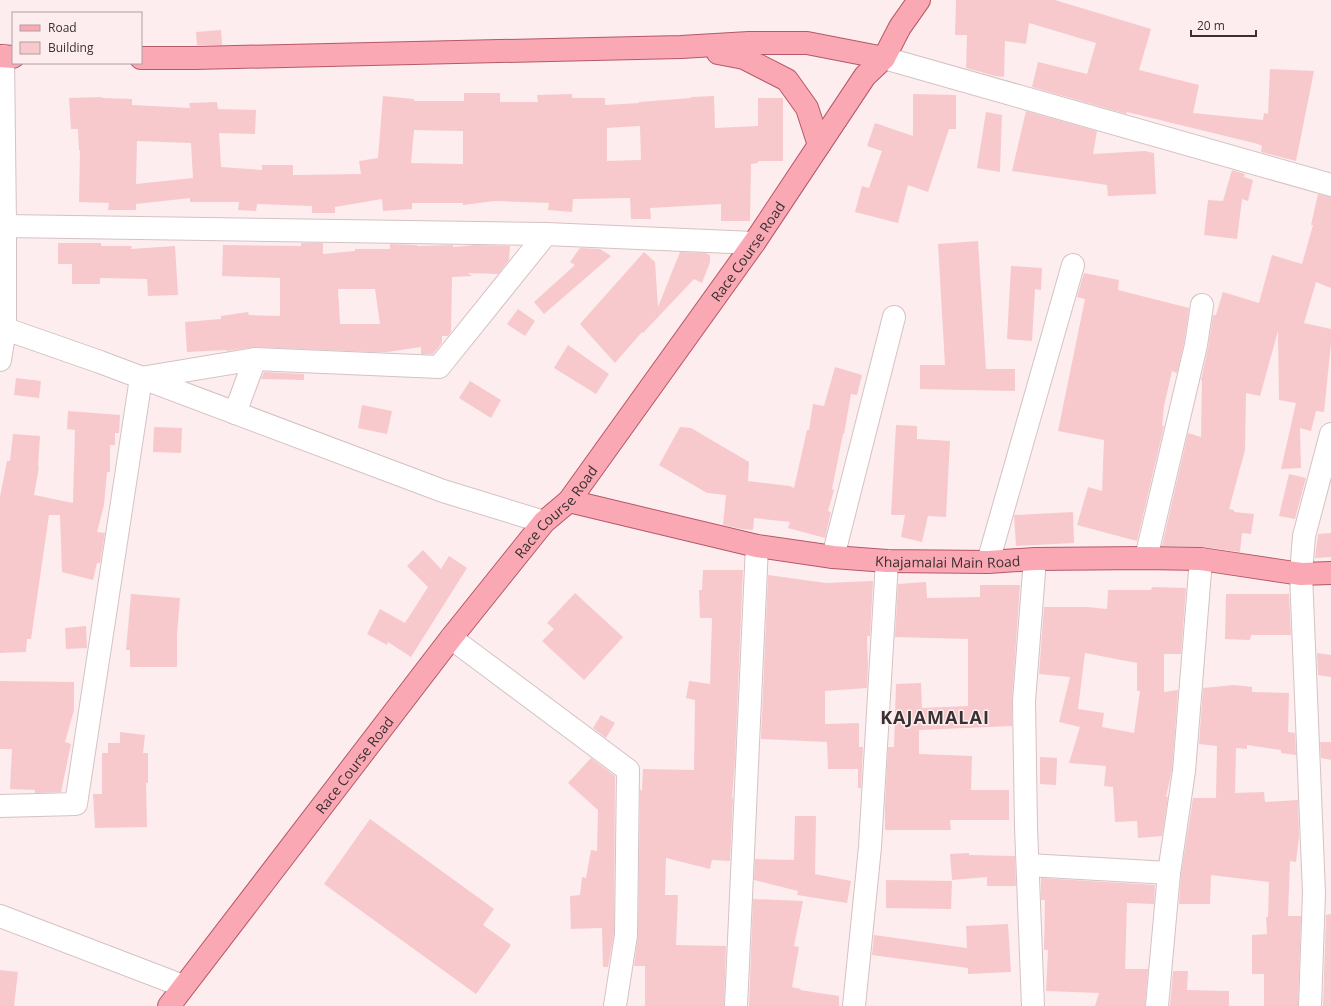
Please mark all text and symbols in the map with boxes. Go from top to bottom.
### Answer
legend [12,12,142,64]
scale bar [1191,12,1256,38]
text: 20 m [1197,17,1225,34]
text: Road [48,19,77,36]
text: Building [48,39,94,56]
street label: Race Course Road [706,197,789,305]
street label: Race Course Road [510,461,601,562]
street label: Khajamalai Main Road [875,550,1021,572]
district label: KAJAMALAI [880,705,990,729]
street label: Race Course Road [311,712,397,817]

